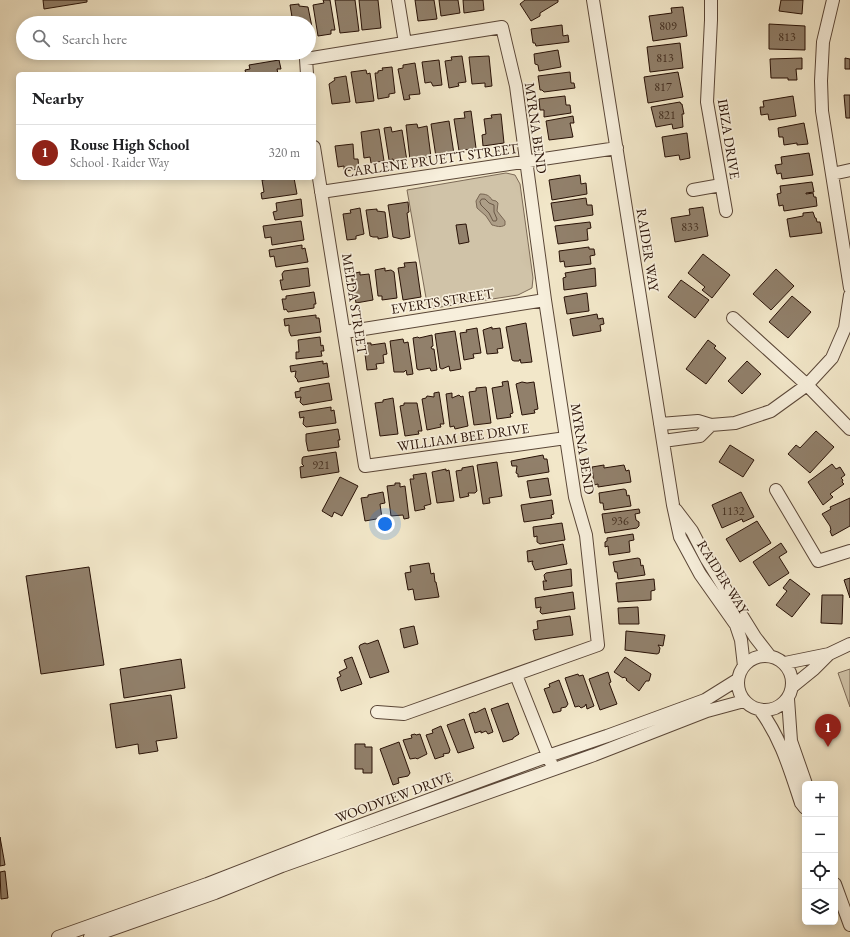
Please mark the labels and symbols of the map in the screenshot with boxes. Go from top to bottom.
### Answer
house number: 809 [659,18,677,34]
house number: 813 [778,29,796,45]
house number: 813 [656,50,674,66]
house number: 817 [654,79,672,95]
street label: MYRNA BEND [521,81,551,175]
street label: IBIZA DRIVE [714,97,744,181]
house number: 821 [658,107,676,123]
street label: CARLENE PRUETT STREET [343,139,520,181]
street label: RAIDER WAY [633,207,664,294]
house number: 833 [681,219,699,235]
street label: MELDA STREET [338,252,372,357]
street label: EVERTS STREET [389,284,495,318]
street label: MYRNA BEND [567,402,599,496]
street label: WILLIAM BEE DRIVE [396,419,530,455]
house number: 921 [312,457,330,473]
house number: 1132 [721,503,745,519]
house number: 936 [611,513,629,529]
your location [375,514,395,534]
street label: RAIDER WAY [693,537,753,618]
pin: 1 [815,714,841,747]
street label: WOODVIEW DRIVE [333,767,455,827]

